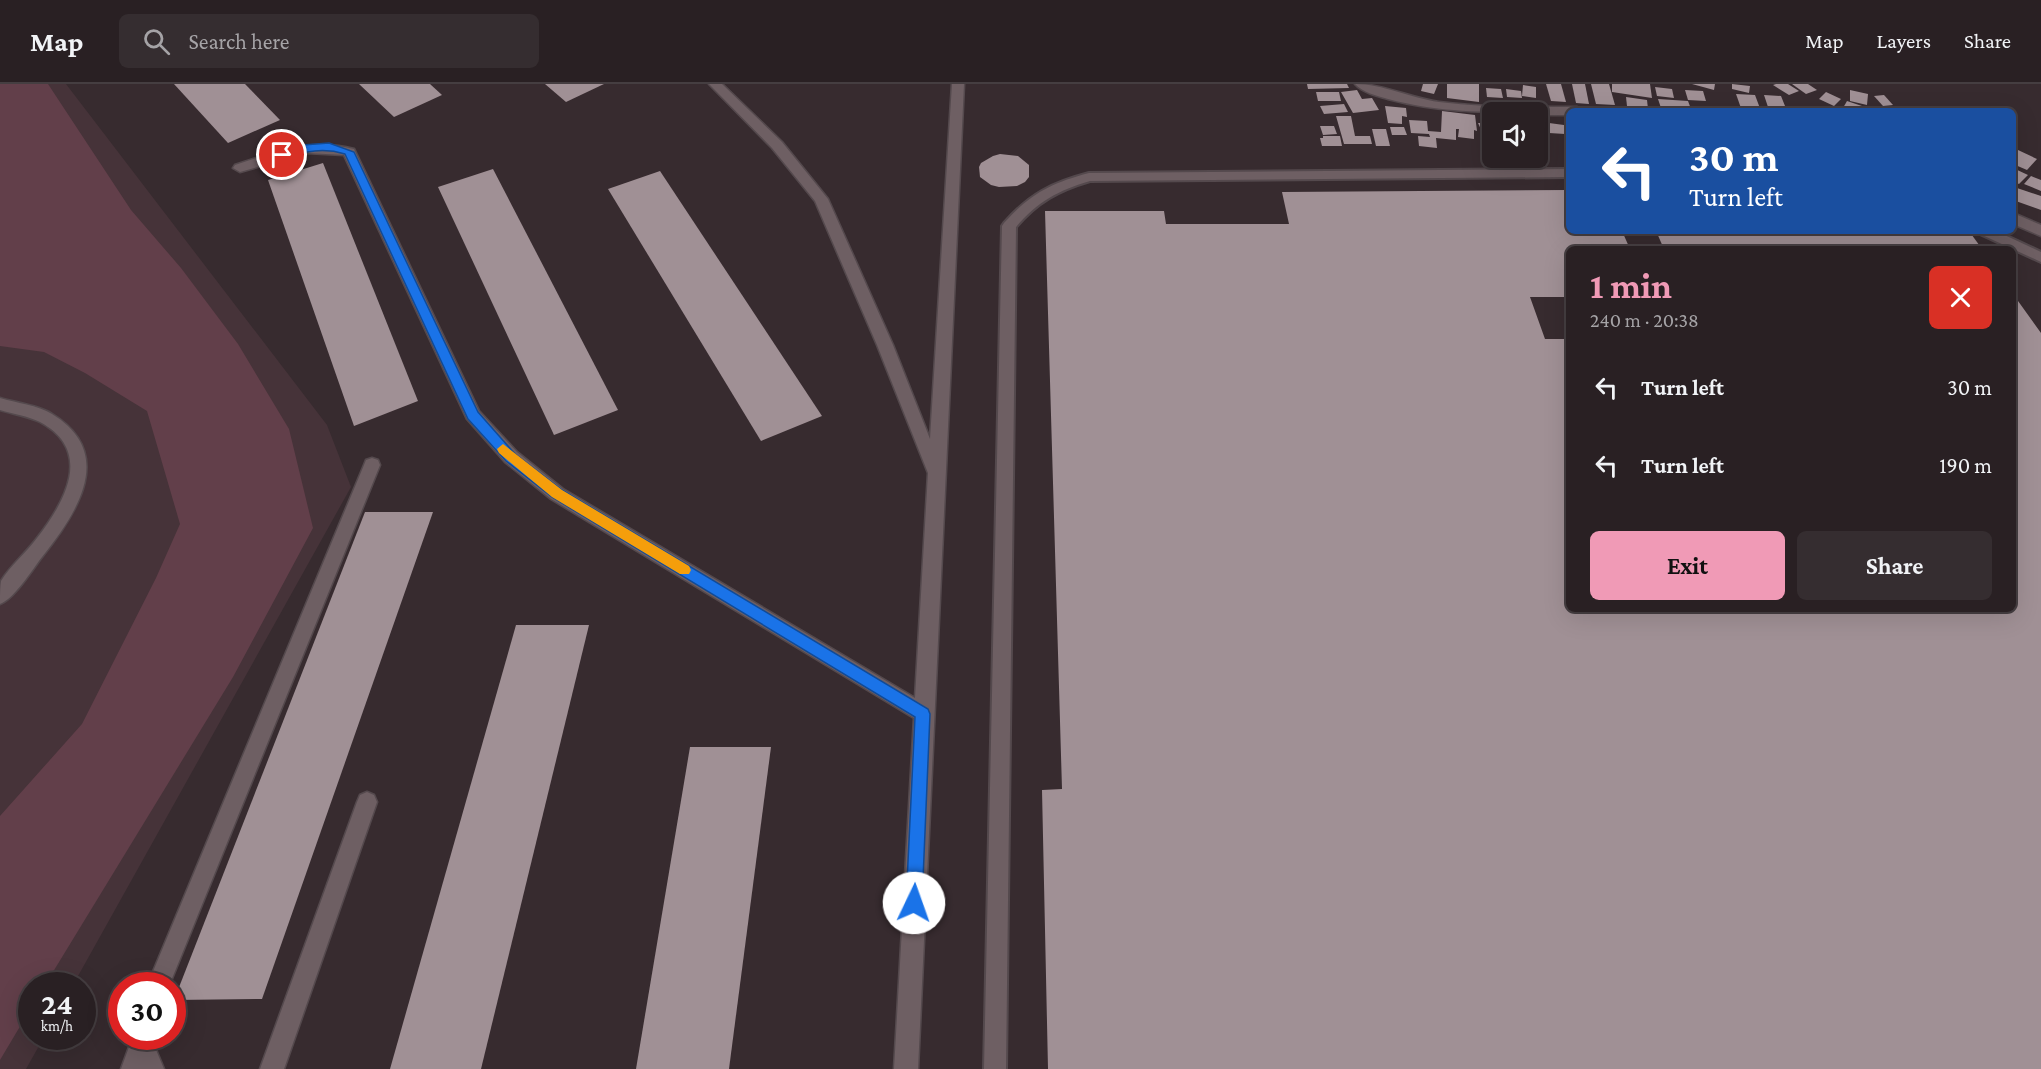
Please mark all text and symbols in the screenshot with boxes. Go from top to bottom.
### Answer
search box [119,14,539,68]
icon: search [140,25,173,58]
text: Map [30,26,83,57]
text: Search here [188,29,289,54]
text: Map [1805,29,1844,53]
text: Layers [1877,29,1931,53]
text: Share [1964,29,2011,53]
map controls [1482,102,1548,168]
button: sound [1482,102,1548,168]
pin [256,129,307,180]
icon: left [1590,132,1668,210]
text: 30 m [1689,133,1779,180]
icon: arrive [265,138,298,171]
text: Turn left [1689,182,1783,212]
text: 1 min [1590,266,1672,306]
button: close [1929,266,1992,329]
text: 240 m · 20:38 [1590,309,1699,331]
icon: left [1590,371,1623,404]
text: Turn left [1641,375,1724,400]
text: 30 m [1947,375,1992,400]
icon: left [1590,449,1623,482]
text: Turn left [1641,453,1724,478]
text: 190 m [1939,453,1992,478]
button: Exit [1590,531,1785,600]
button: Share [1797,531,1992,600]
position arrow [882,871,946,935]
speed limit sign: 30 [108,972,186,1050]
text: 24 [41,987,73,1020]
text: km/h [41,1018,73,1034]

